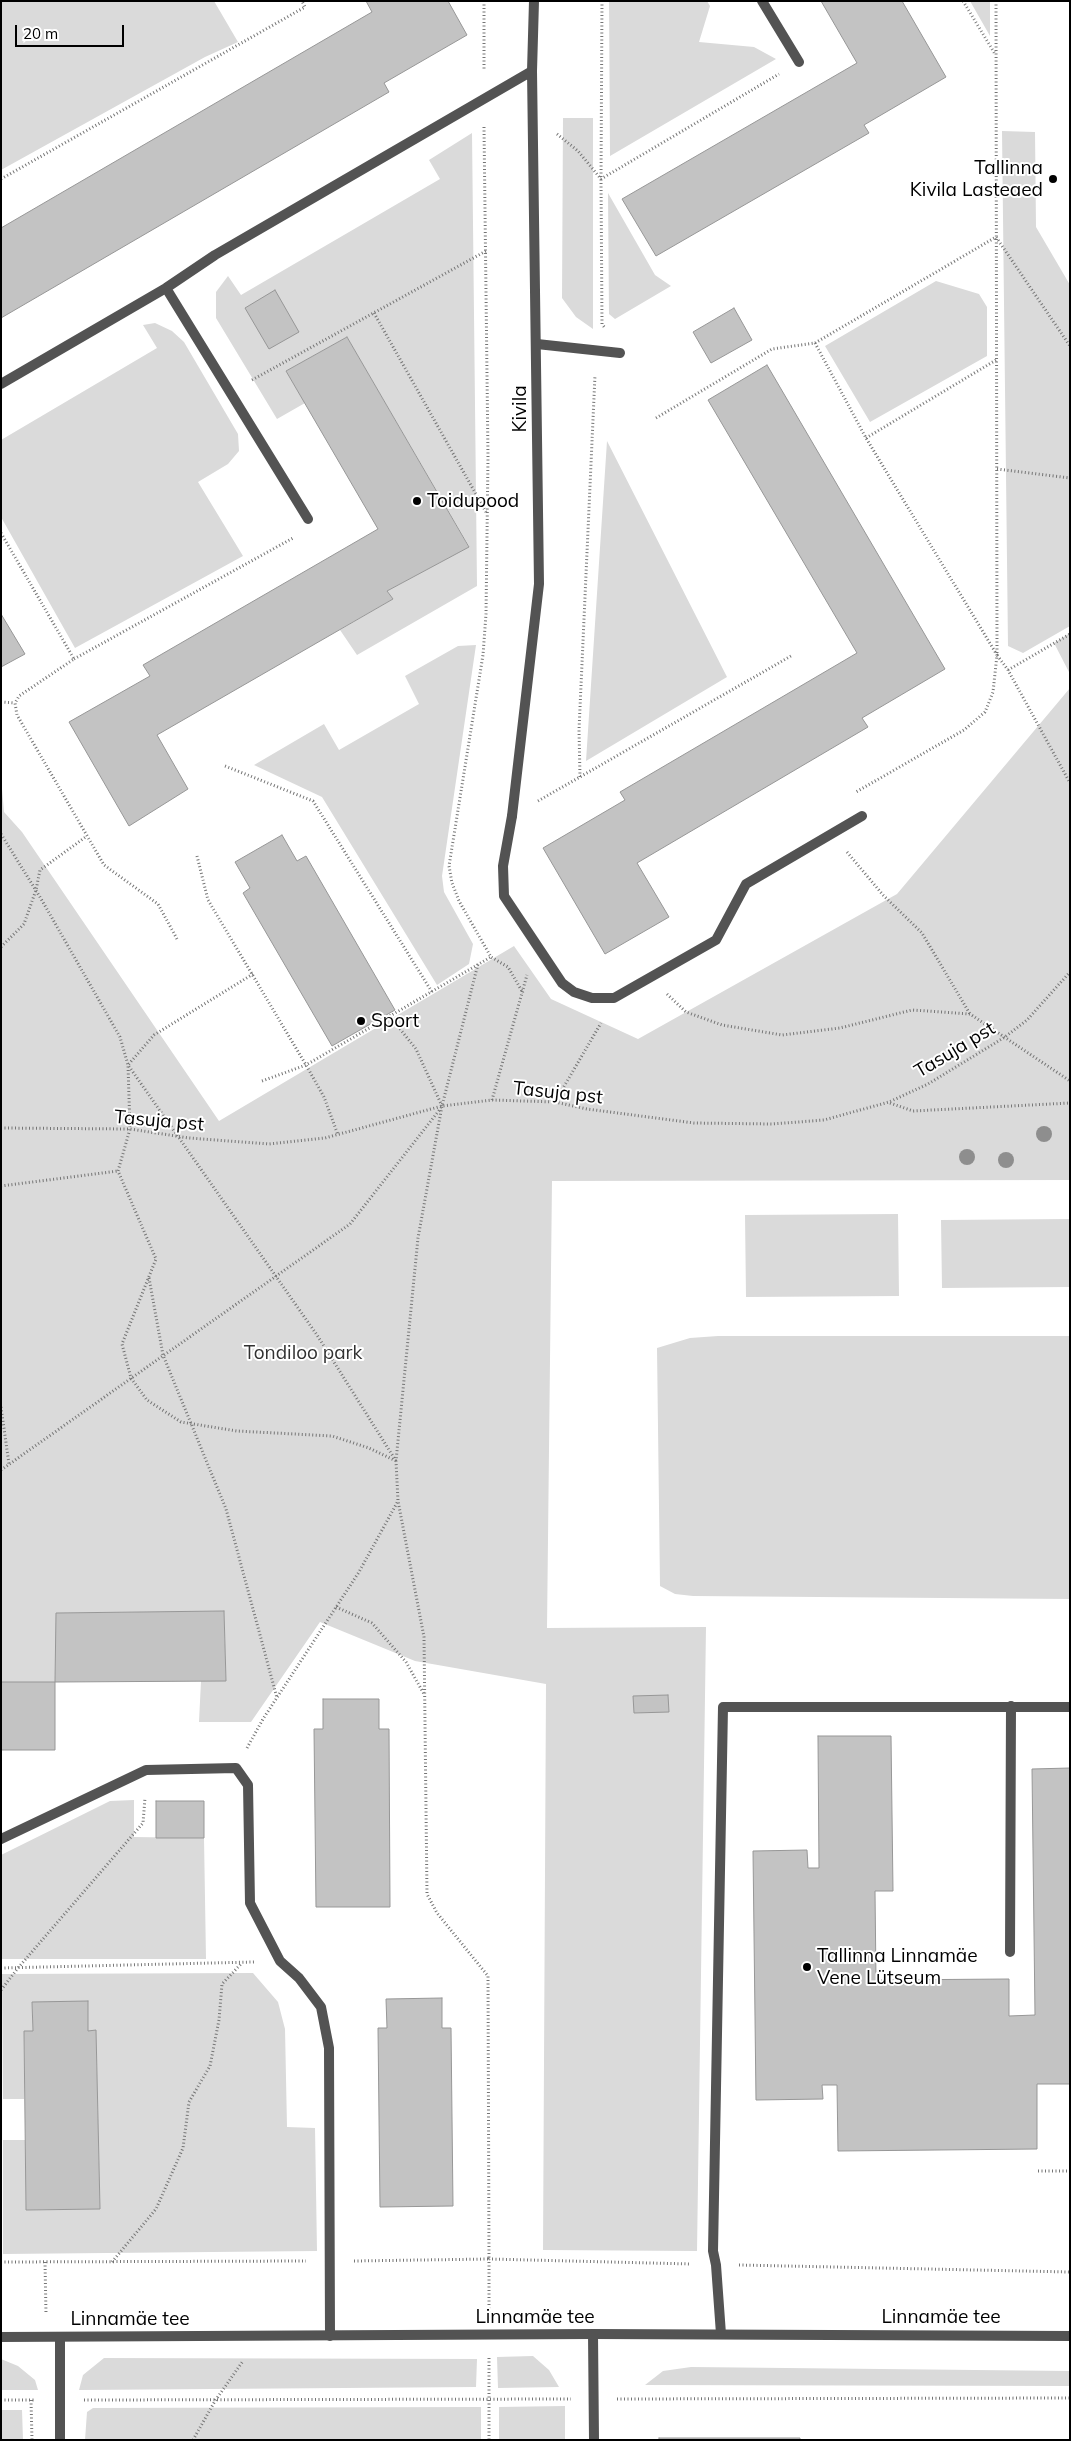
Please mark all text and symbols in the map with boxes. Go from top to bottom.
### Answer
scale bar [18,15,126,47]
text: 20 m [23,24,58,43]
place label: Tallinna Kivila Lasteaed [910,157,1043,201]
marker: Tallinna Kivila Lasteaed [1047,173,1059,185]
street label: Kivila [509,385,531,433]
place label: Toidupood [427,490,519,512]
marker: Toidupood [411,495,423,507]
place label: Sport [371,1010,419,1032]
marker: Sport [355,1015,367,1027]
street label: Tasuja pst [911,1017,999,1083]
street label: Tasuja pst [512,1077,604,1109]
street label: Tasuja pst [113,1106,205,1136]
park label: Tondiloo park [244,1342,362,1364]
place label: Tallinna Linnamäe Vene Lütseum [817,1945,978,1989]
marker: Tallinna Linnamäe Vene Lütseum [801,1961,813,1973]
street label: Linnamäe tee [475,2306,595,2328]
street label: Linnamäe tee [881,2306,1001,2328]
street label: Linnamäe tee [70,2308,190,2330]

